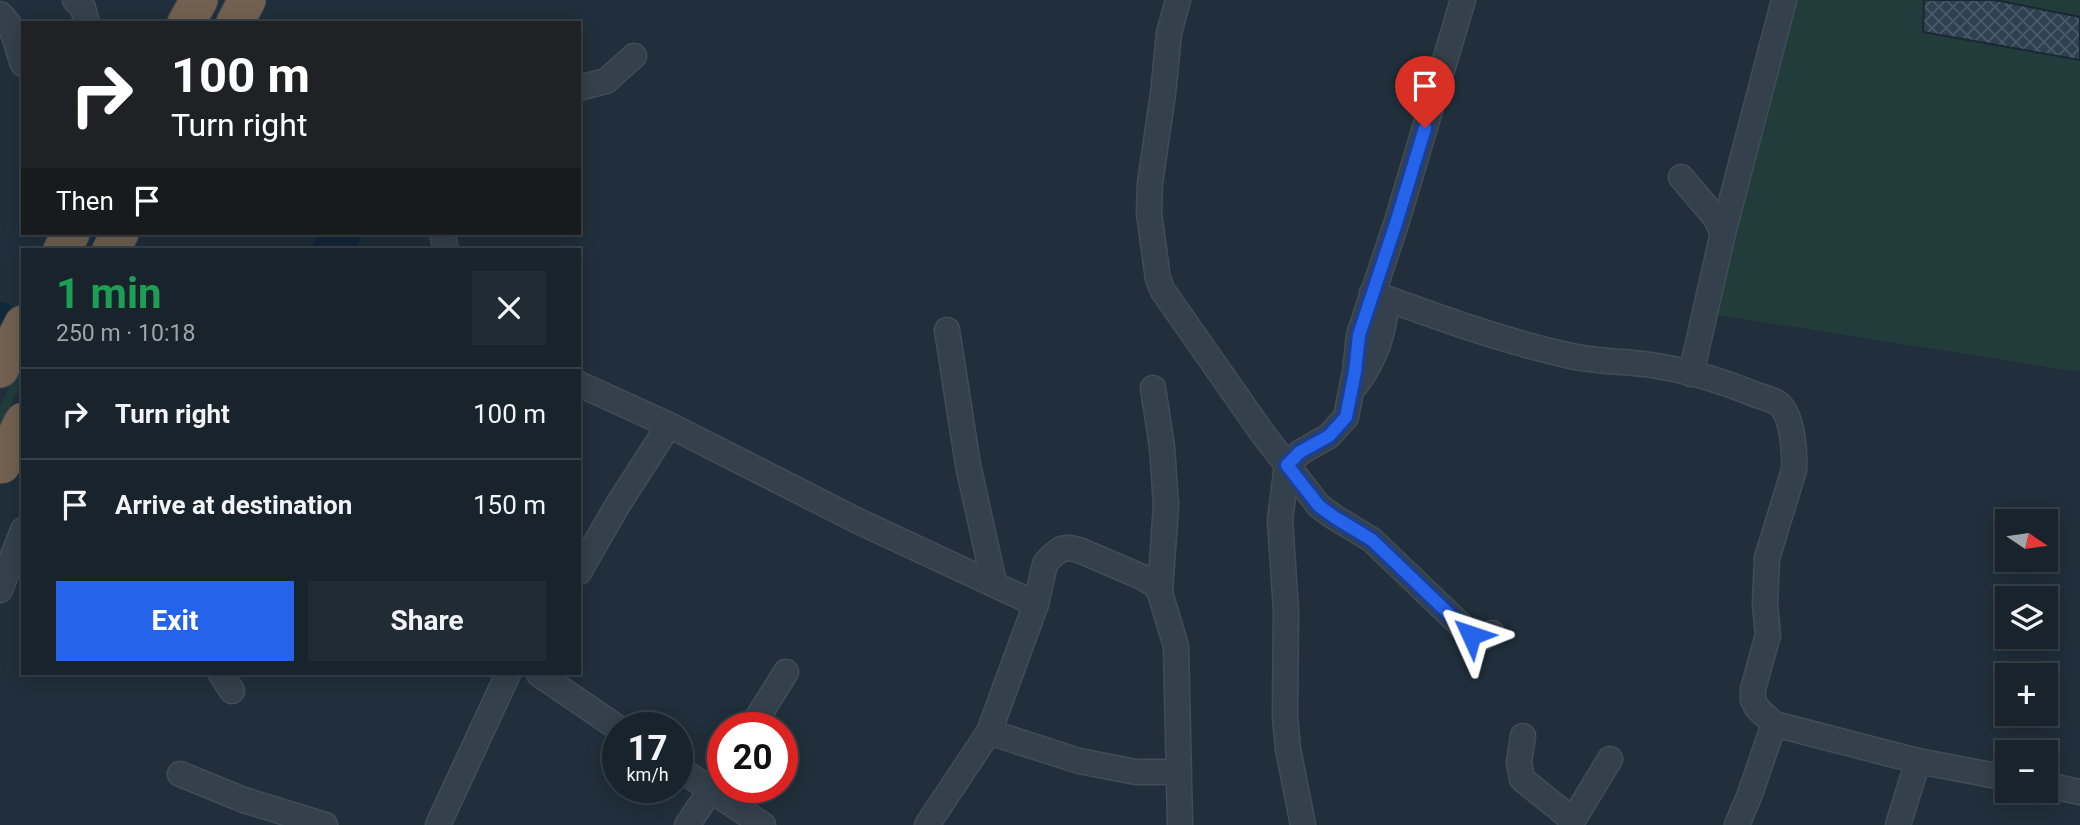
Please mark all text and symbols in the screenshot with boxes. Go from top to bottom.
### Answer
text: 100 m [171,47,310,104]
icon: right [56,49,147,140]
pin [1395,56,1455,128]
icon: arrive [1406,67,1444,105]
text: Turn right [171,106,307,144]
icon: arrive [128,182,166,220]
text: Then [56,186,114,216]
text: 1 min [56,269,162,318]
button: close [472,271,546,345]
text: 250 m · 10:18 [56,320,195,347]
icon: right [56,395,94,433]
text: Turn right [115,399,230,429]
text: 100 m [473,399,546,429]
icon: arrive [56,486,94,524]
text: Arrive at destination [115,490,352,520]
text: 150 m [473,490,546,520]
north arrow [1995,509,2058,572]
map controls [1995,509,2058,803]
button: Exit [56,581,294,661]
button: Share [308,581,546,661]
button: layers [1995,586,2058,649]
position arrow [1434,598,1508,672]
button: + [1995,663,2058,726]
speed limit sign: 20 [707,712,798,803]
text: 17 [627,728,668,769]
button: − [1995,740,2058,803]
text: km/h [626,764,669,785]

